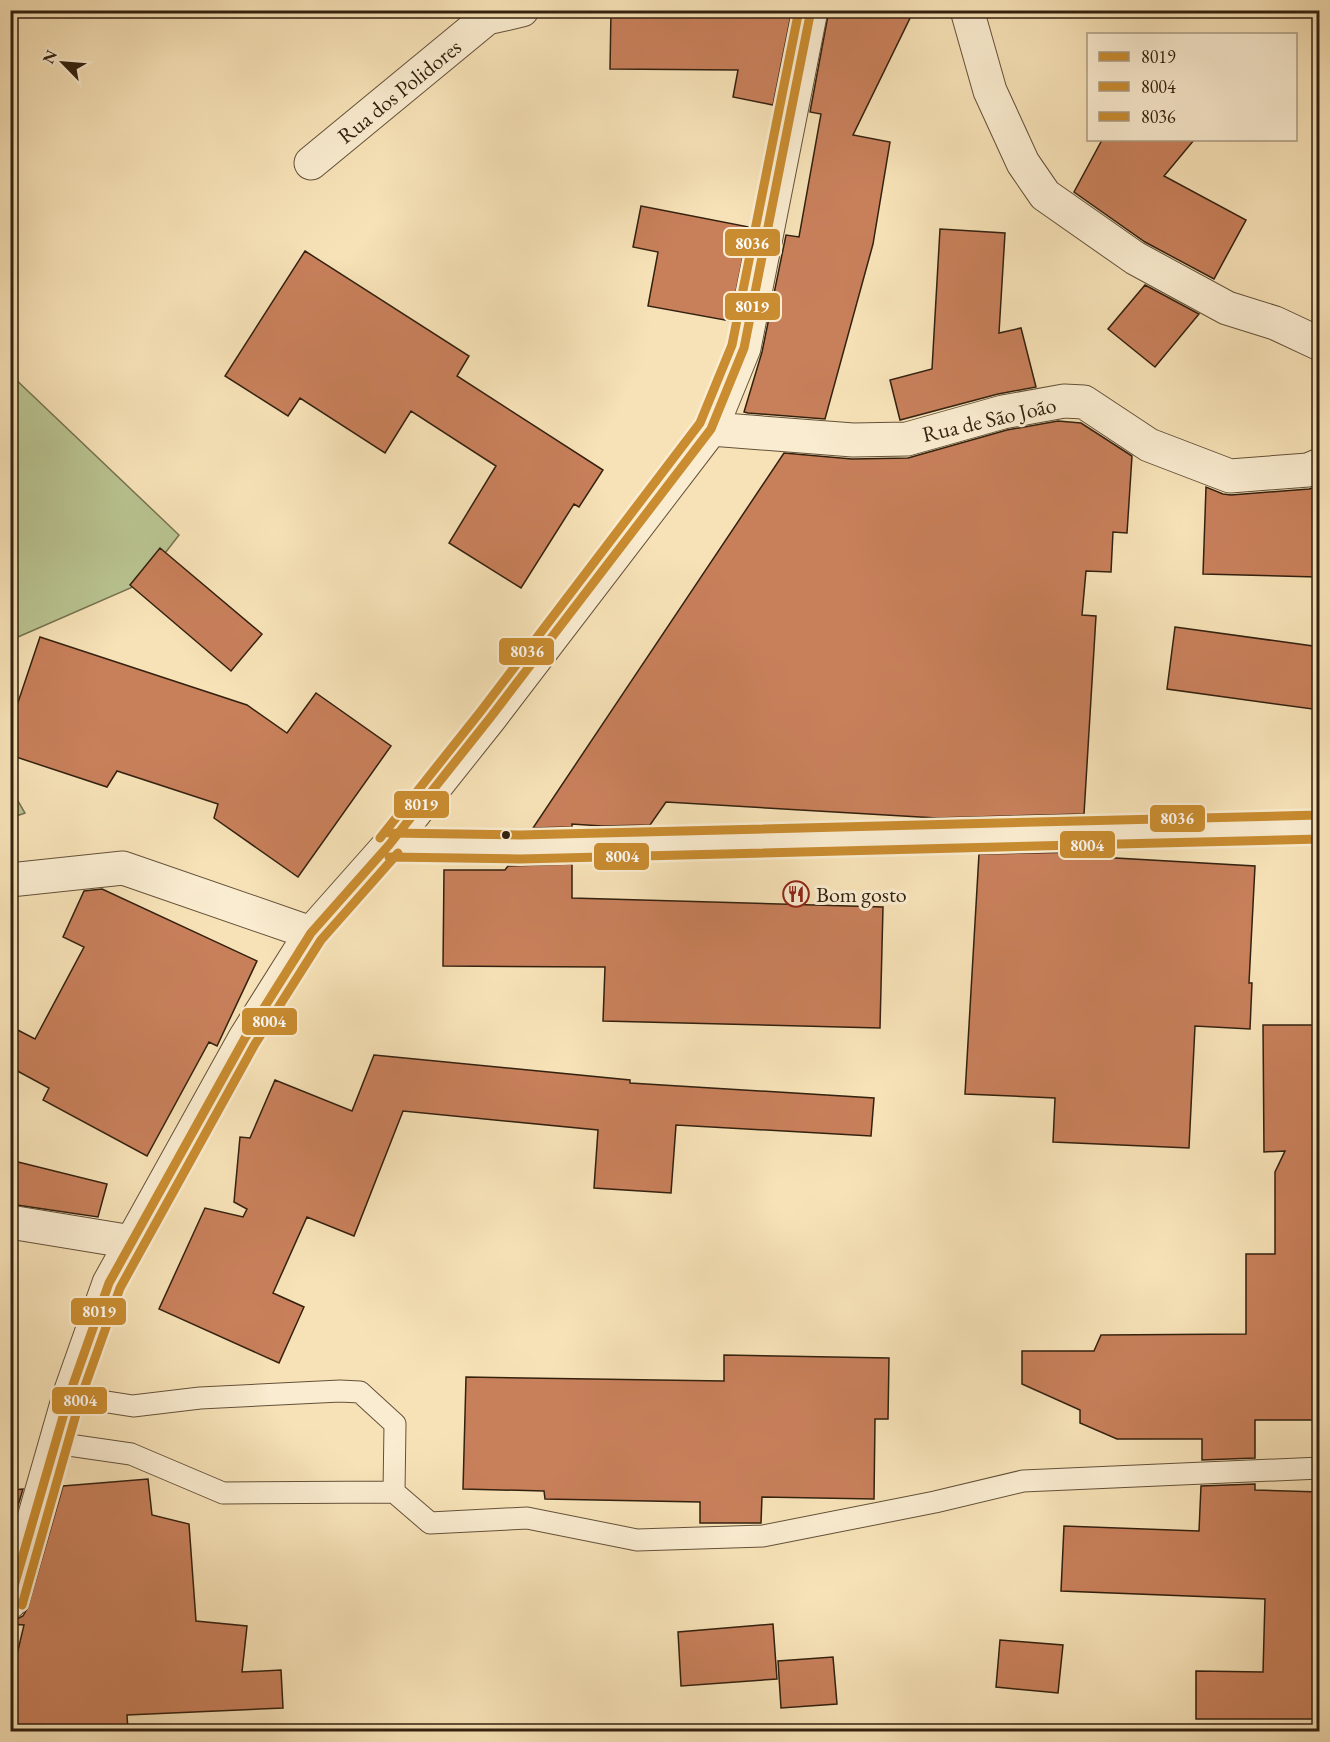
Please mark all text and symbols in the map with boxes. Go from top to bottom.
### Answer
north arrow [33,33,93,93]
street label: Rua dos Polidores [331,33,467,150]
legend [1087,33,1297,141]
text: 8019 [1141,45,1176,68]
text: N [38,47,62,67]
text: 8004 [1141,75,1176,98]
text: 8036 [1141,105,1176,128]
line badge: 8036 [724,228,781,257]
text: 8036 [735,233,769,254]
line badge: 8019 [724,292,781,321]
text: 8019 [735,296,769,317]
street label: Rua de São João [919,390,1059,449]
line badge: 8036 [498,637,555,666]
text: 8036 [510,641,544,662]
line badge: 8019 [393,790,450,819]
text: 8019 [404,794,438,815]
line badge: 8036 [1149,804,1206,833]
text: 8036 [1160,808,1194,829]
unlabelled marker [500,829,512,841]
line badge: 8004 [1059,830,1116,859]
text: 8004 [1070,835,1104,856]
line badge: 8004 [593,842,650,871]
text: 8004 [605,846,639,867]
restaurant icon: Bom gosto [781,879,811,909]
place label: Bom gosto [816,880,907,909]
line badge: 8004 [241,1007,298,1036]
text: 8004 [252,1011,286,1032]
line badge: 8019 [70,1297,127,1326]
text: 8019 [82,1301,116,1322]
line badge: 8004 [51,1386,108,1415]
text: 8004 [63,1390,97,1411]

